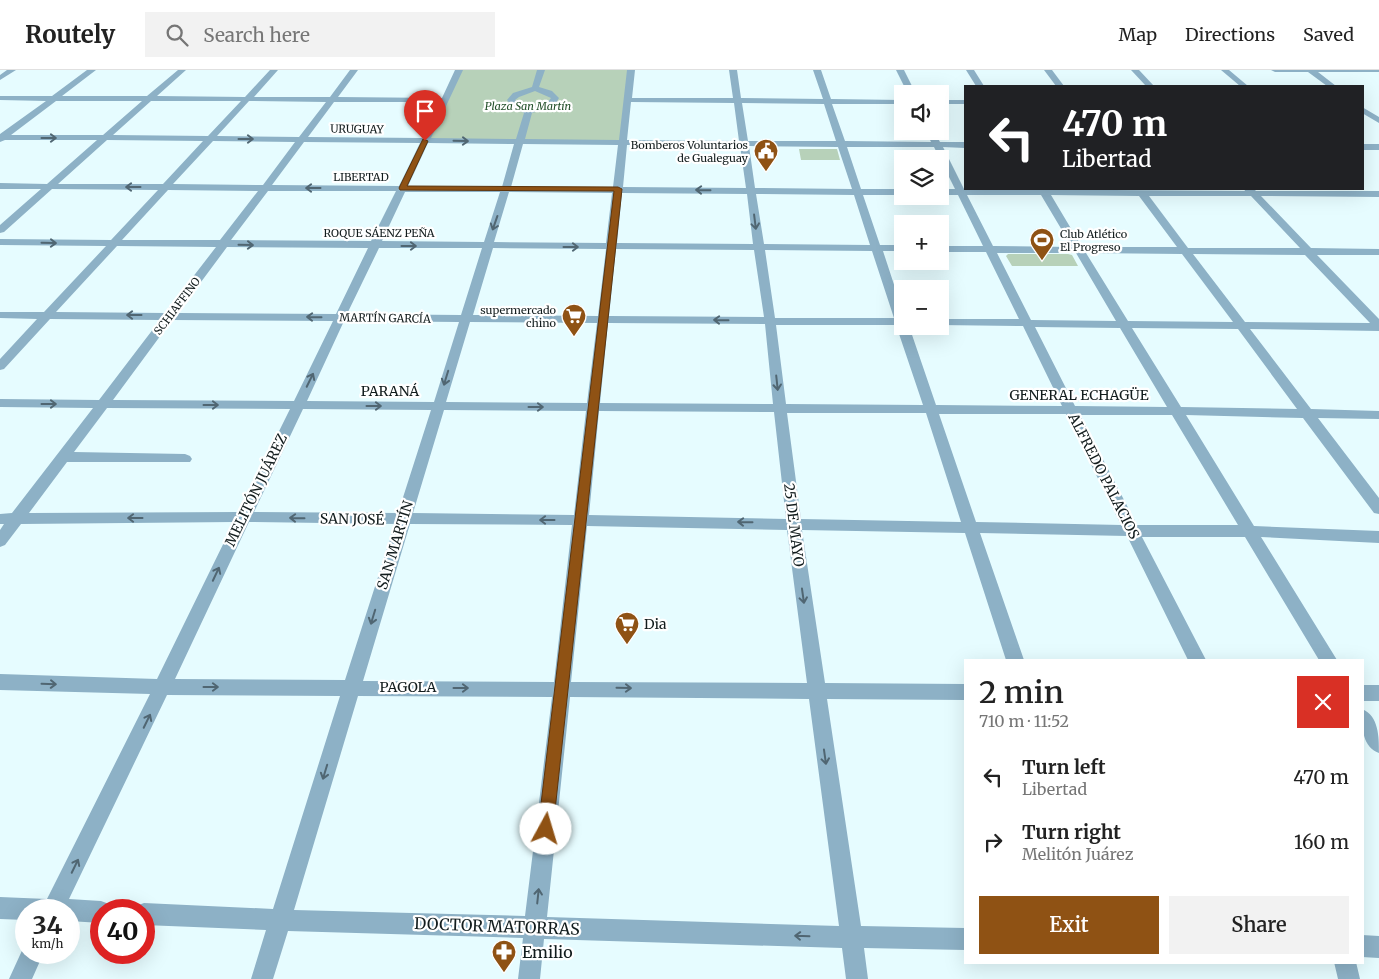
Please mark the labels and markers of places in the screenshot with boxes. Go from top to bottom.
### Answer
pin [404,90,446,141]
place label: Bomberos Voluntarios de Gualeguay [631,138,749,165]
public building icon: Bomberos Voluntarios de Gualeguay [753,138,779,172]
sports icon: Club Atlético El Progreso [1029,227,1055,261]
place label: Club Atlético El Progreso [1060,227,1128,254]
place label: supermercado chino [480,303,557,330]
supermarket icon: supermercado chino [561,303,587,337]
supermarket icon: Dia [614,611,640,645]
place label: Dia [644,615,667,633]
pharmacy icon: Emilio [491,939,517,973]
place label: Emilio [522,942,573,962]

